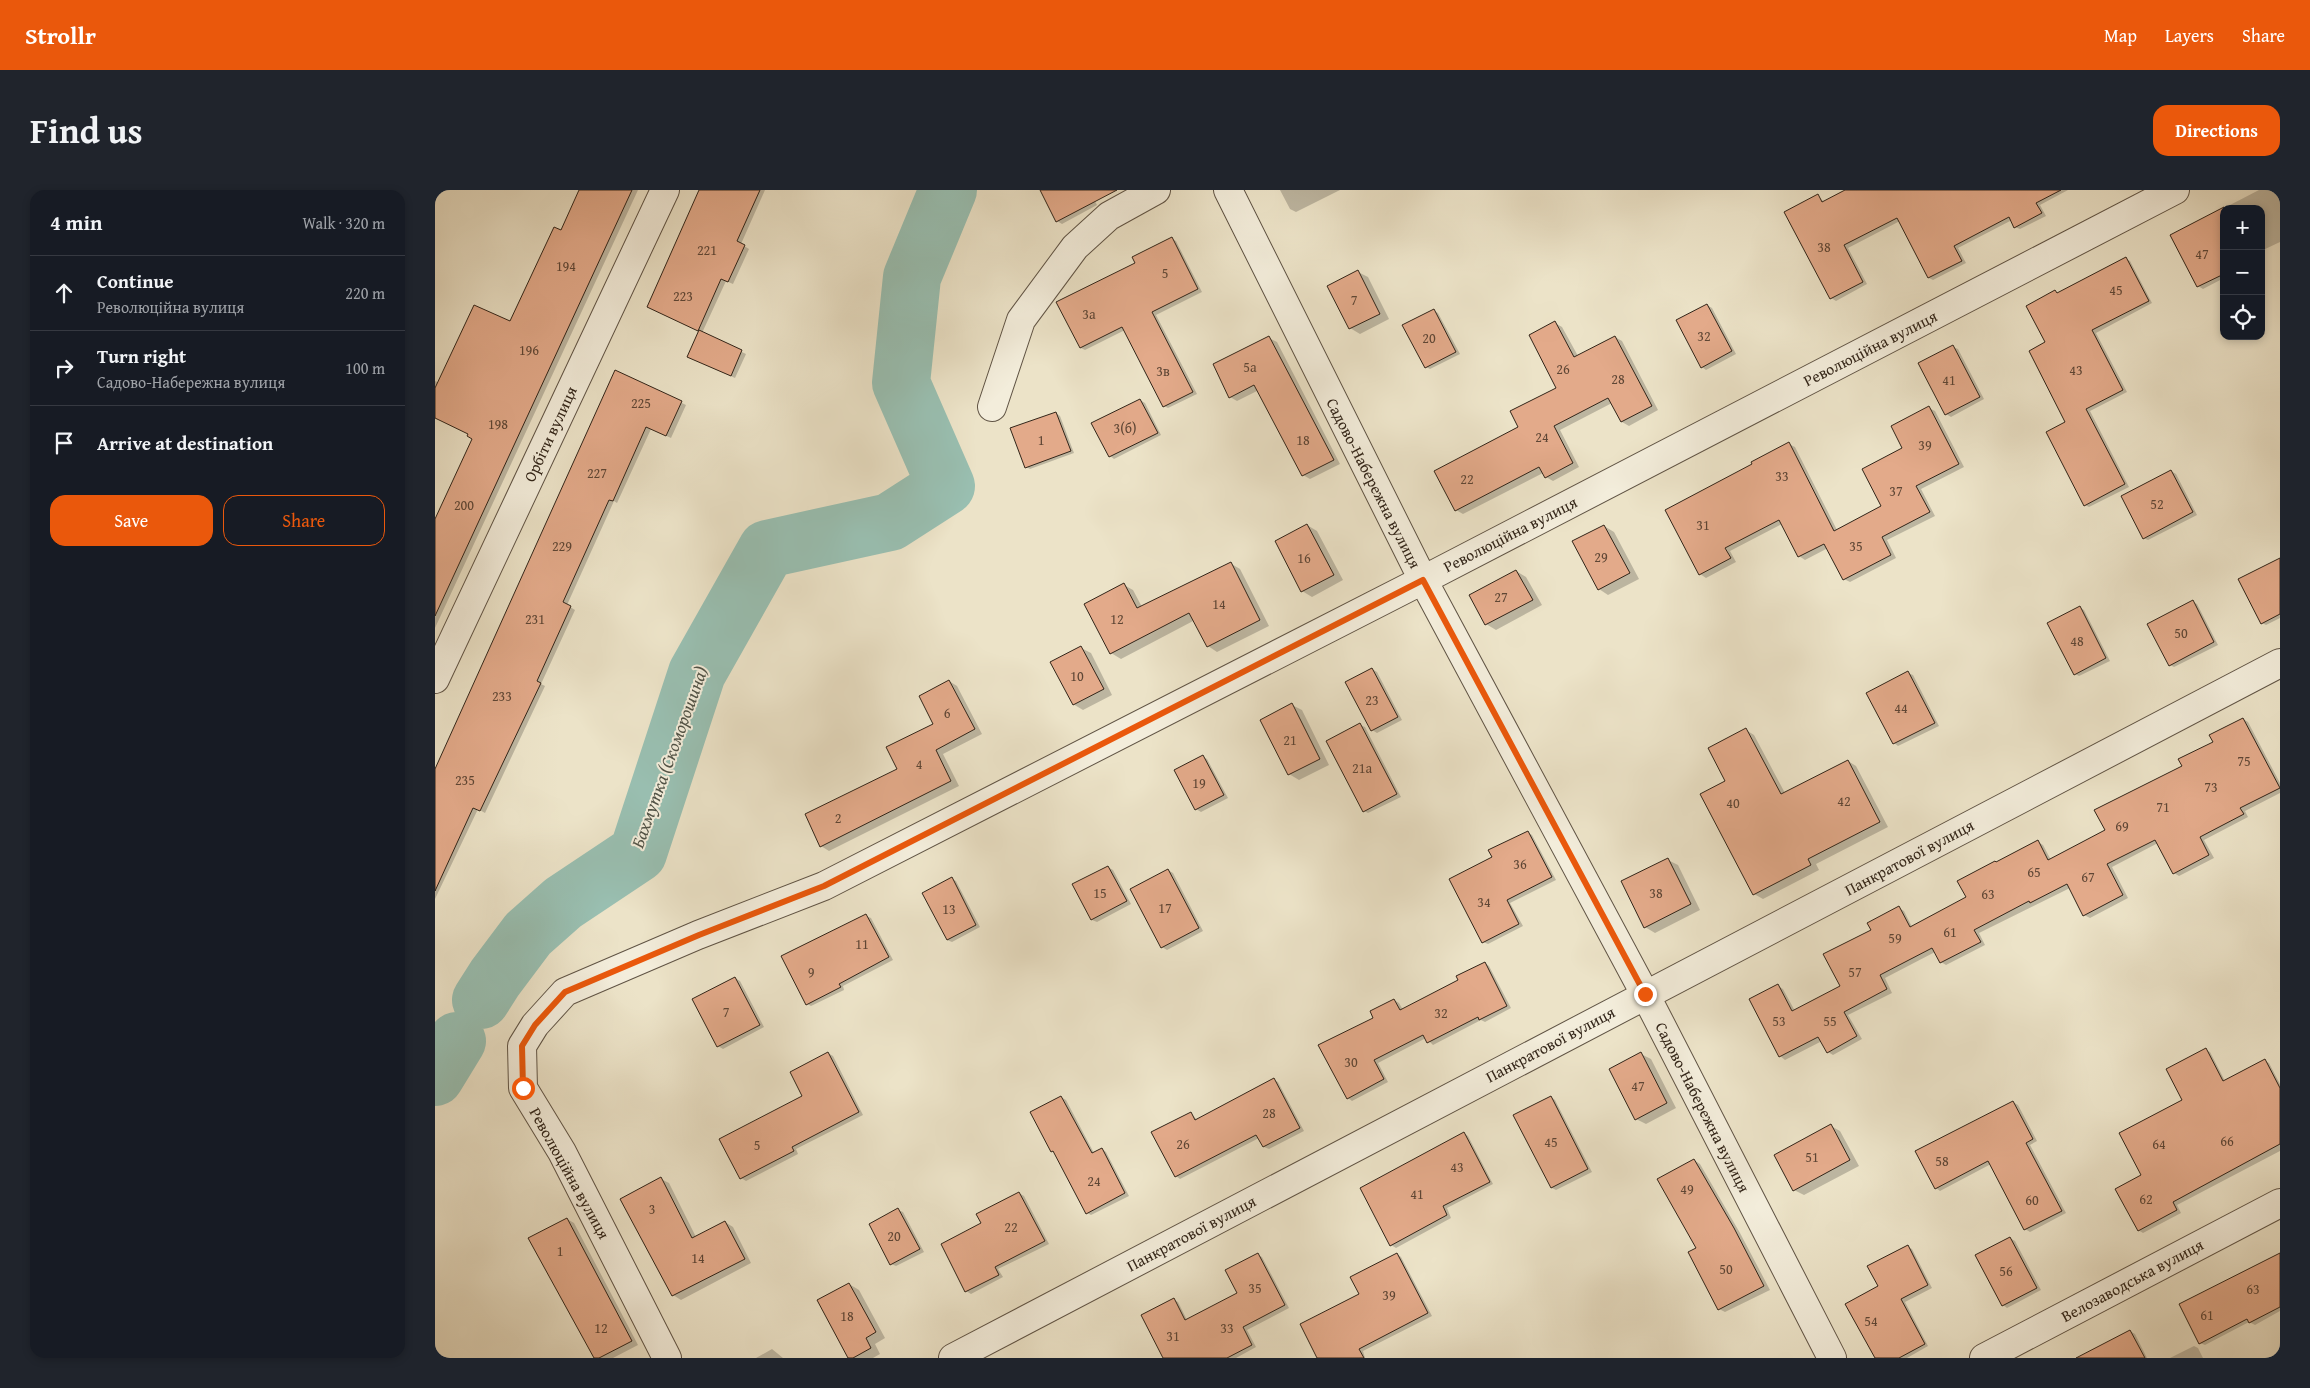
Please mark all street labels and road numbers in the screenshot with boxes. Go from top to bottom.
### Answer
street label: Революційна вулиця [1799,304,1941,392]
street label: Орбіти вулиця [517,382,583,486]
street label: Садово-Набережна вулиця [1321,394,1427,572]
street label: Революційна вулиця [1439,490,1581,578]
street label: Панкратової вулиця [1840,813,1978,901]
street label: Панкратової вулиця [1481,1000,1619,1088]
street label: Садово-Набережна вулиця [1650,1018,1756,1196]
street label: Революційна вулиця [524,1103,616,1243]
street label: Панкратової вулиця [1122,1189,1260,1277]
street label: Велозаводська вулиця [2056,1232,2208,1328]

